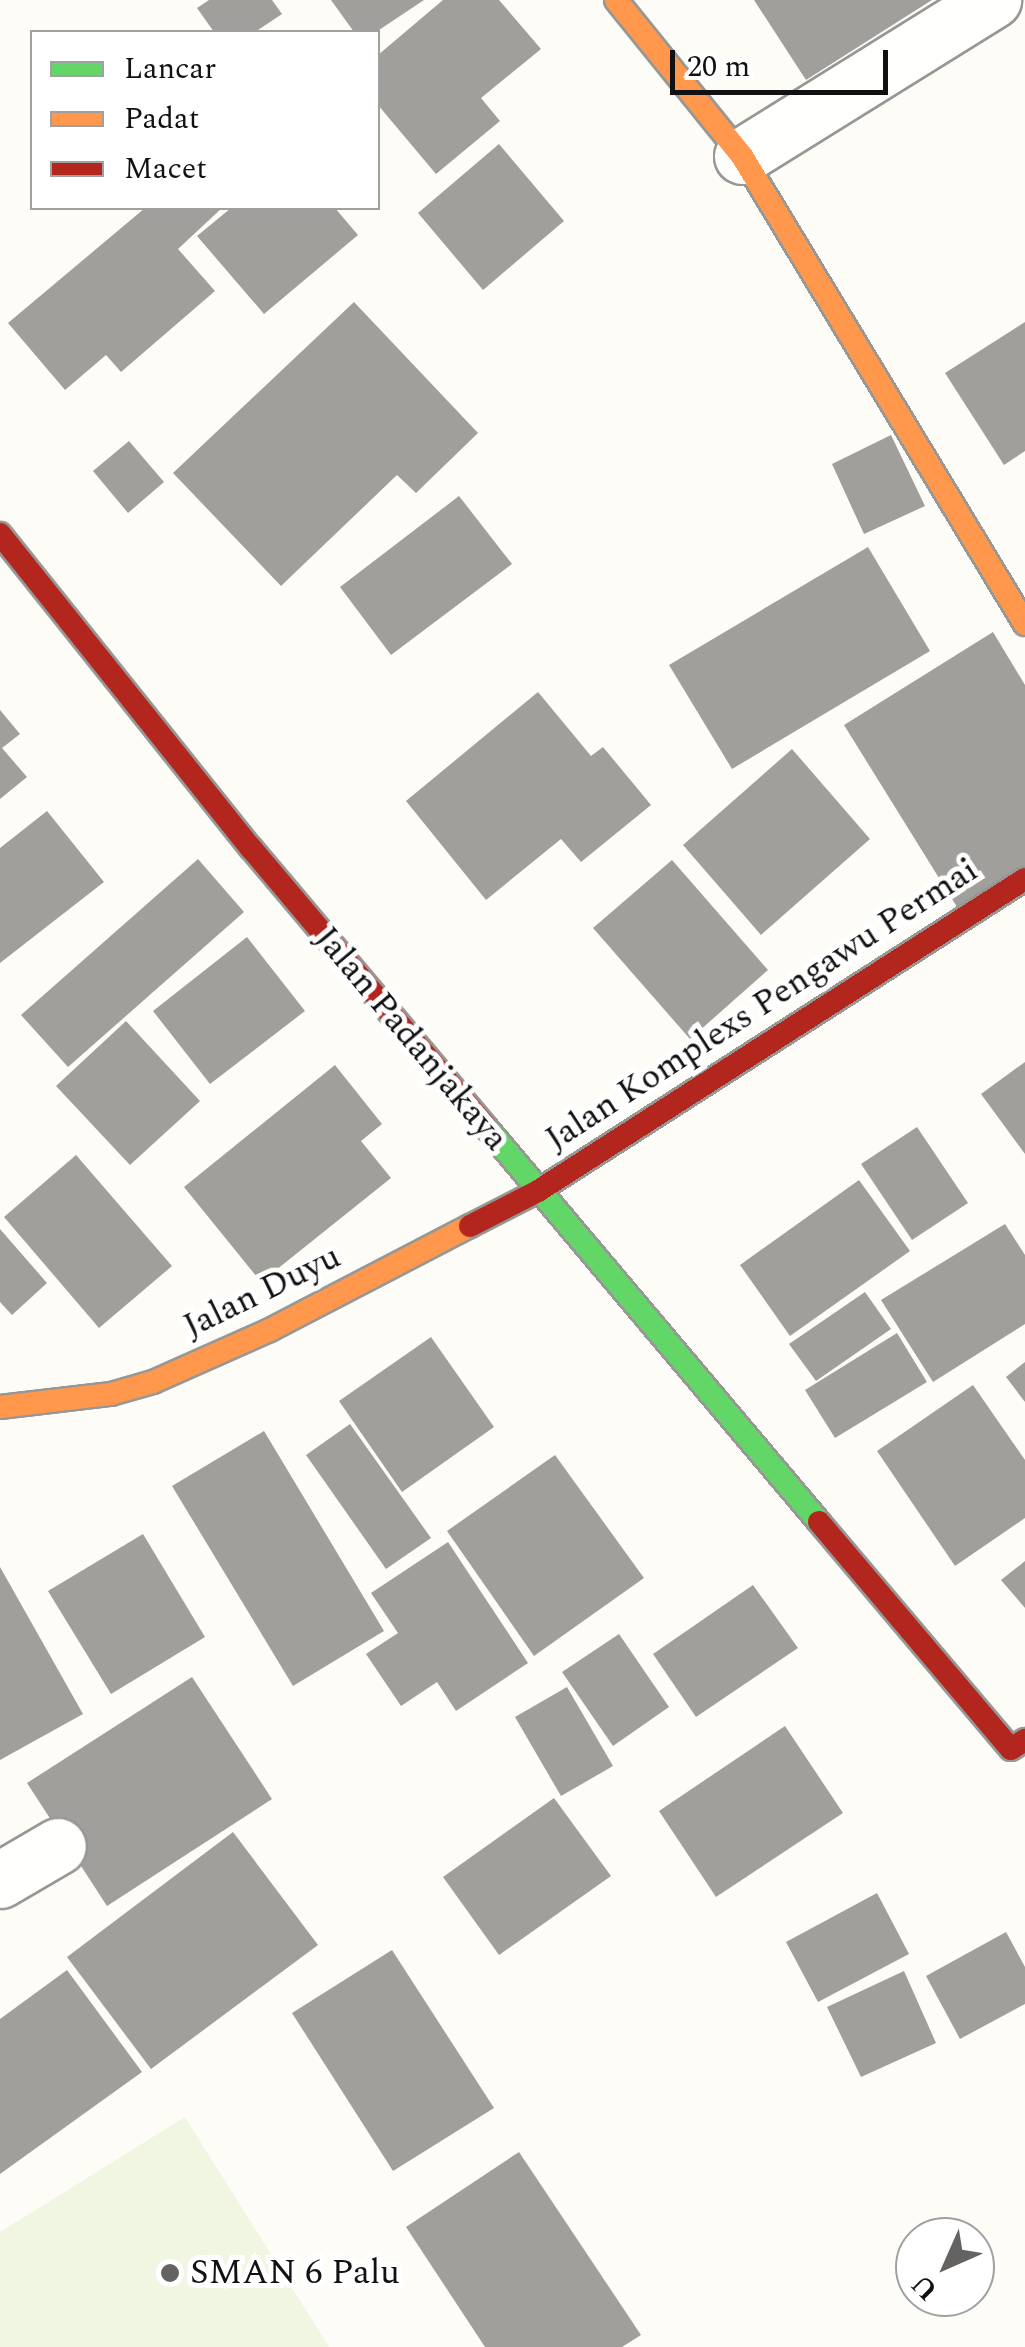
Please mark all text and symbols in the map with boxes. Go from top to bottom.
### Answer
legend [30,30,380,210]
scale bar [675,30,892,92]
text: 20 m [687,44,750,90]
text: Lancar [124,46,216,92]
text: Padat [124,96,199,142]
text: Macet [124,146,207,192]
street label: Jalan Komplexs Pengawu Permai [538,849,986,1161]
street label: Jalan Padanjakaya [305,918,517,1160]
street label: Jalan Duyu [177,1236,347,1348]
north arrow [895,2217,995,2317]
place label: SMAN 6 Palu [190,2252,400,2294]
marker: SMAN 6 Palu [159,2262,181,2284]
text: U [901,2264,948,2311]

